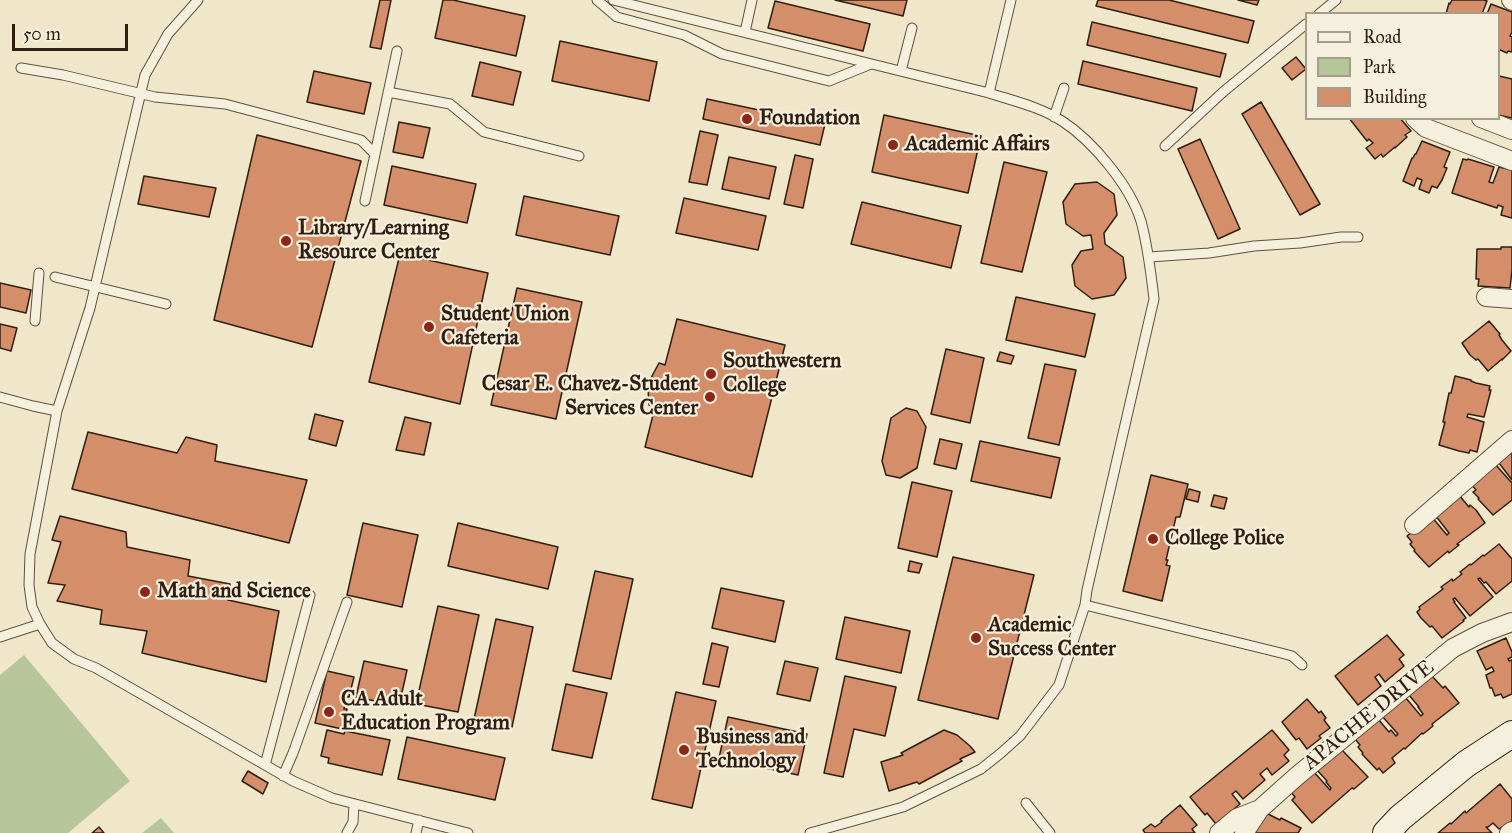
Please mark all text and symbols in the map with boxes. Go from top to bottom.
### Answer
scale bar [15,12,130,50]
legend [1305,12,1500,120]
text: 50 m [23,23,61,45]
text: Road [1363,26,1401,48]
text: Park [1363,56,1396,78]
text: Building [1363,86,1426,108]
place label: Foundation [759,106,860,132]
marker: Foundation [740,112,754,126]
place label: Academic Affairs [905,132,1050,158]
marker: Academic Affairs [886,138,900,152]
place label: Library/Learning Resource Center [298,216,449,266]
marker: Library/Learning Resource Center [279,234,293,248]
place label: Student Union Cafeteria [441,302,569,352]
marker: Student Union Cafeteria [422,320,436,334]
place label: Southwestern College [723,349,841,399]
marker: Southwestern College [704,367,718,381]
place label: Cesar E. Chavez-Student Services Center [482,372,698,422]
marker: Cesar E. Chavez-Student Services Center [703,390,717,404]
place label: College Police [1165,526,1284,552]
marker: College Police [1146,532,1160,546]
place label: Math and Science [157,579,311,605]
marker: Math and Science [138,585,152,599]
place label: Academic Success Center [988,613,1116,663]
marker: Academic Success Center [969,631,983,645]
street label: APACHE DRIVE [1298,656,1440,776]
place label: CA Adult Education Program [341,687,510,737]
marker: CA Adult Education Program [322,705,336,719]
place label: Business and Technology [696,725,805,775]
marker: Business and Technology [677,743,691,757]

